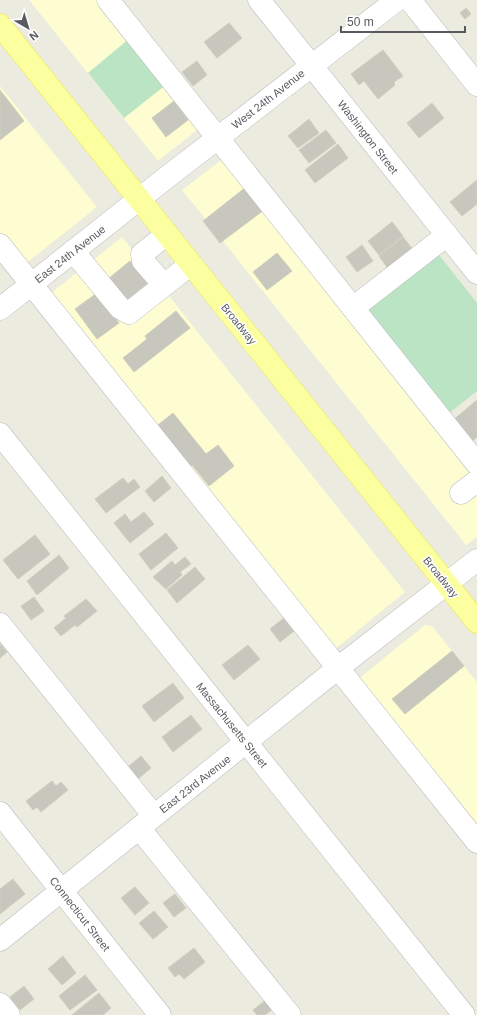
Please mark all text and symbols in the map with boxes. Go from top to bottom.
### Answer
north arrow [8,8,48,48]
scale bar [341,8,465,34]
text: 50 m [347,15,374,29]
text: N [27,29,41,43]
street label: West 24th Avenue [229,67,307,131]
street label: Washington Street [336,98,400,176]
street label: East 24th Avenue [32,223,108,285]
street label: Broadway [219,301,259,347]
street label: Broadway [421,554,461,600]
street label: Massachusetts Street [194,680,270,770]
street label: East 23rd Avenue [157,753,233,815]
street label: Connecticut Street [47,875,113,953]

